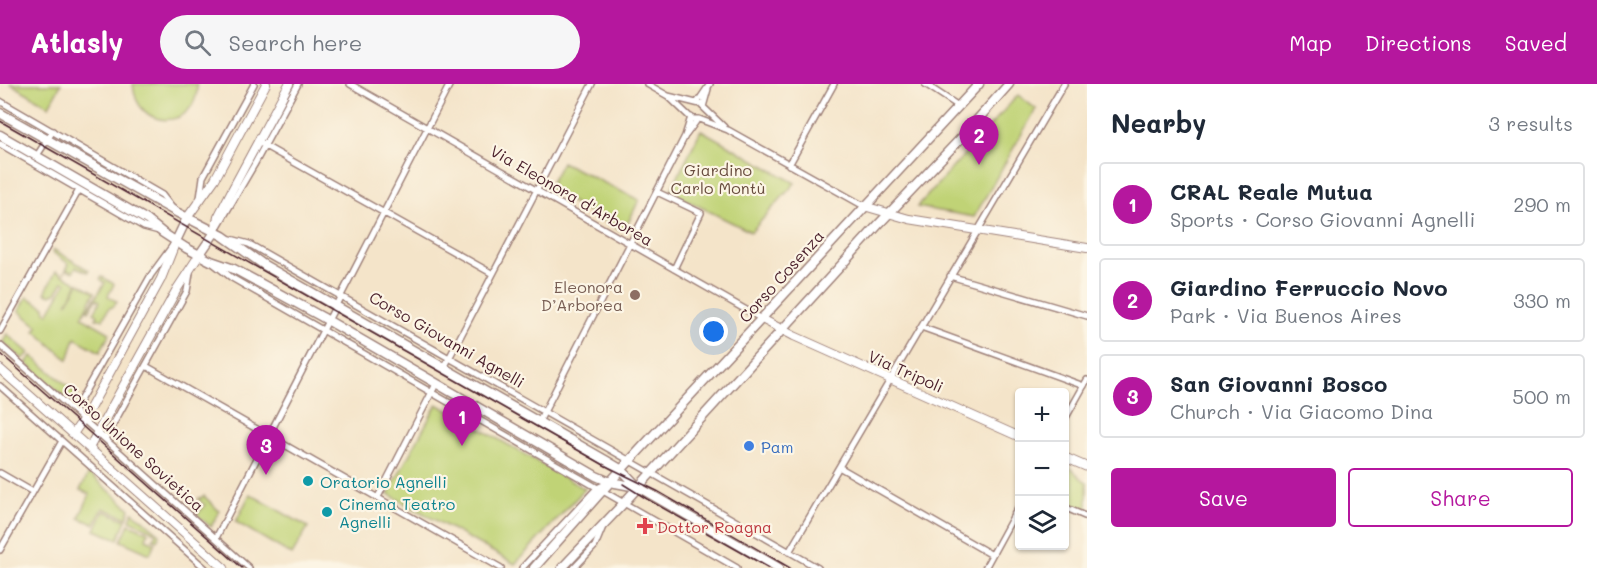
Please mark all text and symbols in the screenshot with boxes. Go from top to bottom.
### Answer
search box [160,15,580,69]
text: Atlasly [30,24,124,60]
icon: search [181,26,214,59]
text: Search here [229,28,362,57]
text: Map [1289,29,1332,56]
text: Directions [1365,29,1472,56]
text: Saved [1505,29,1567,56]
text: Nearby [1111,106,1206,140]
text: 3 results [1488,110,1573,136]
pin: 2 [960,116,998,165]
street label: Via Eleonora d'Arborea [487,140,657,250]
park label: Giardino Carlo Montù [671,159,765,198]
text: CRAL Reale Mutua [1170,177,1373,206]
text: 1 [1128,191,1137,217]
text: 290 m [1513,191,1571,217]
text: Sports · Corso Giovanni Agnelli [1170,206,1475,232]
street label: Corso Cosenza [734,225,828,327]
text: Giardino Ferruccio Novo [1170,273,1448,302]
place label: Eleonora D’Arborea [541,276,623,315]
street label: Corso Giovanni Agnelli [366,286,528,392]
text: 2 [1127,287,1138,313]
text: 330 m [1513,287,1571,313]
marker: Eleonora D’Arborea [628,288,642,302]
text: Park · Via Buenos Aires [1170,302,1402,328]
your location [699,317,728,346]
street label: Via Tripoli [865,345,947,397]
text: San Giovanni Bosco [1170,369,1387,398]
street label: Corso Unione Sovietica [59,378,209,516]
text: 3 [1127,383,1139,409]
text: 500 m [1512,383,1571,409]
map controls [1015,388,1069,550]
button: + [1015,388,1069,442]
pin: 1 [442,396,482,446]
text: Church · Via Giacomo Dina [1170,398,1434,424]
pin: 3 [246,426,286,475]
place label: Pam [761,436,794,457]
marker: Pam [742,439,756,453]
button: − [1015,442,1069,496]
button: Save [1111,468,1336,527]
button: Share [1348,468,1573,527]
place label: Oratorio Agnelli [320,471,447,492]
marker: Oratorio Agnelli [301,474,315,488]
place label: Cinema Teatro Agnelli [339,493,455,532]
button: layers [1015,496,1069,550]
marker: Cinema Teatro Agnelli [320,505,334,519]
place label: Dottor Roagna [657,516,772,537]
marker: Dottor Roagna [638,519,652,533]

